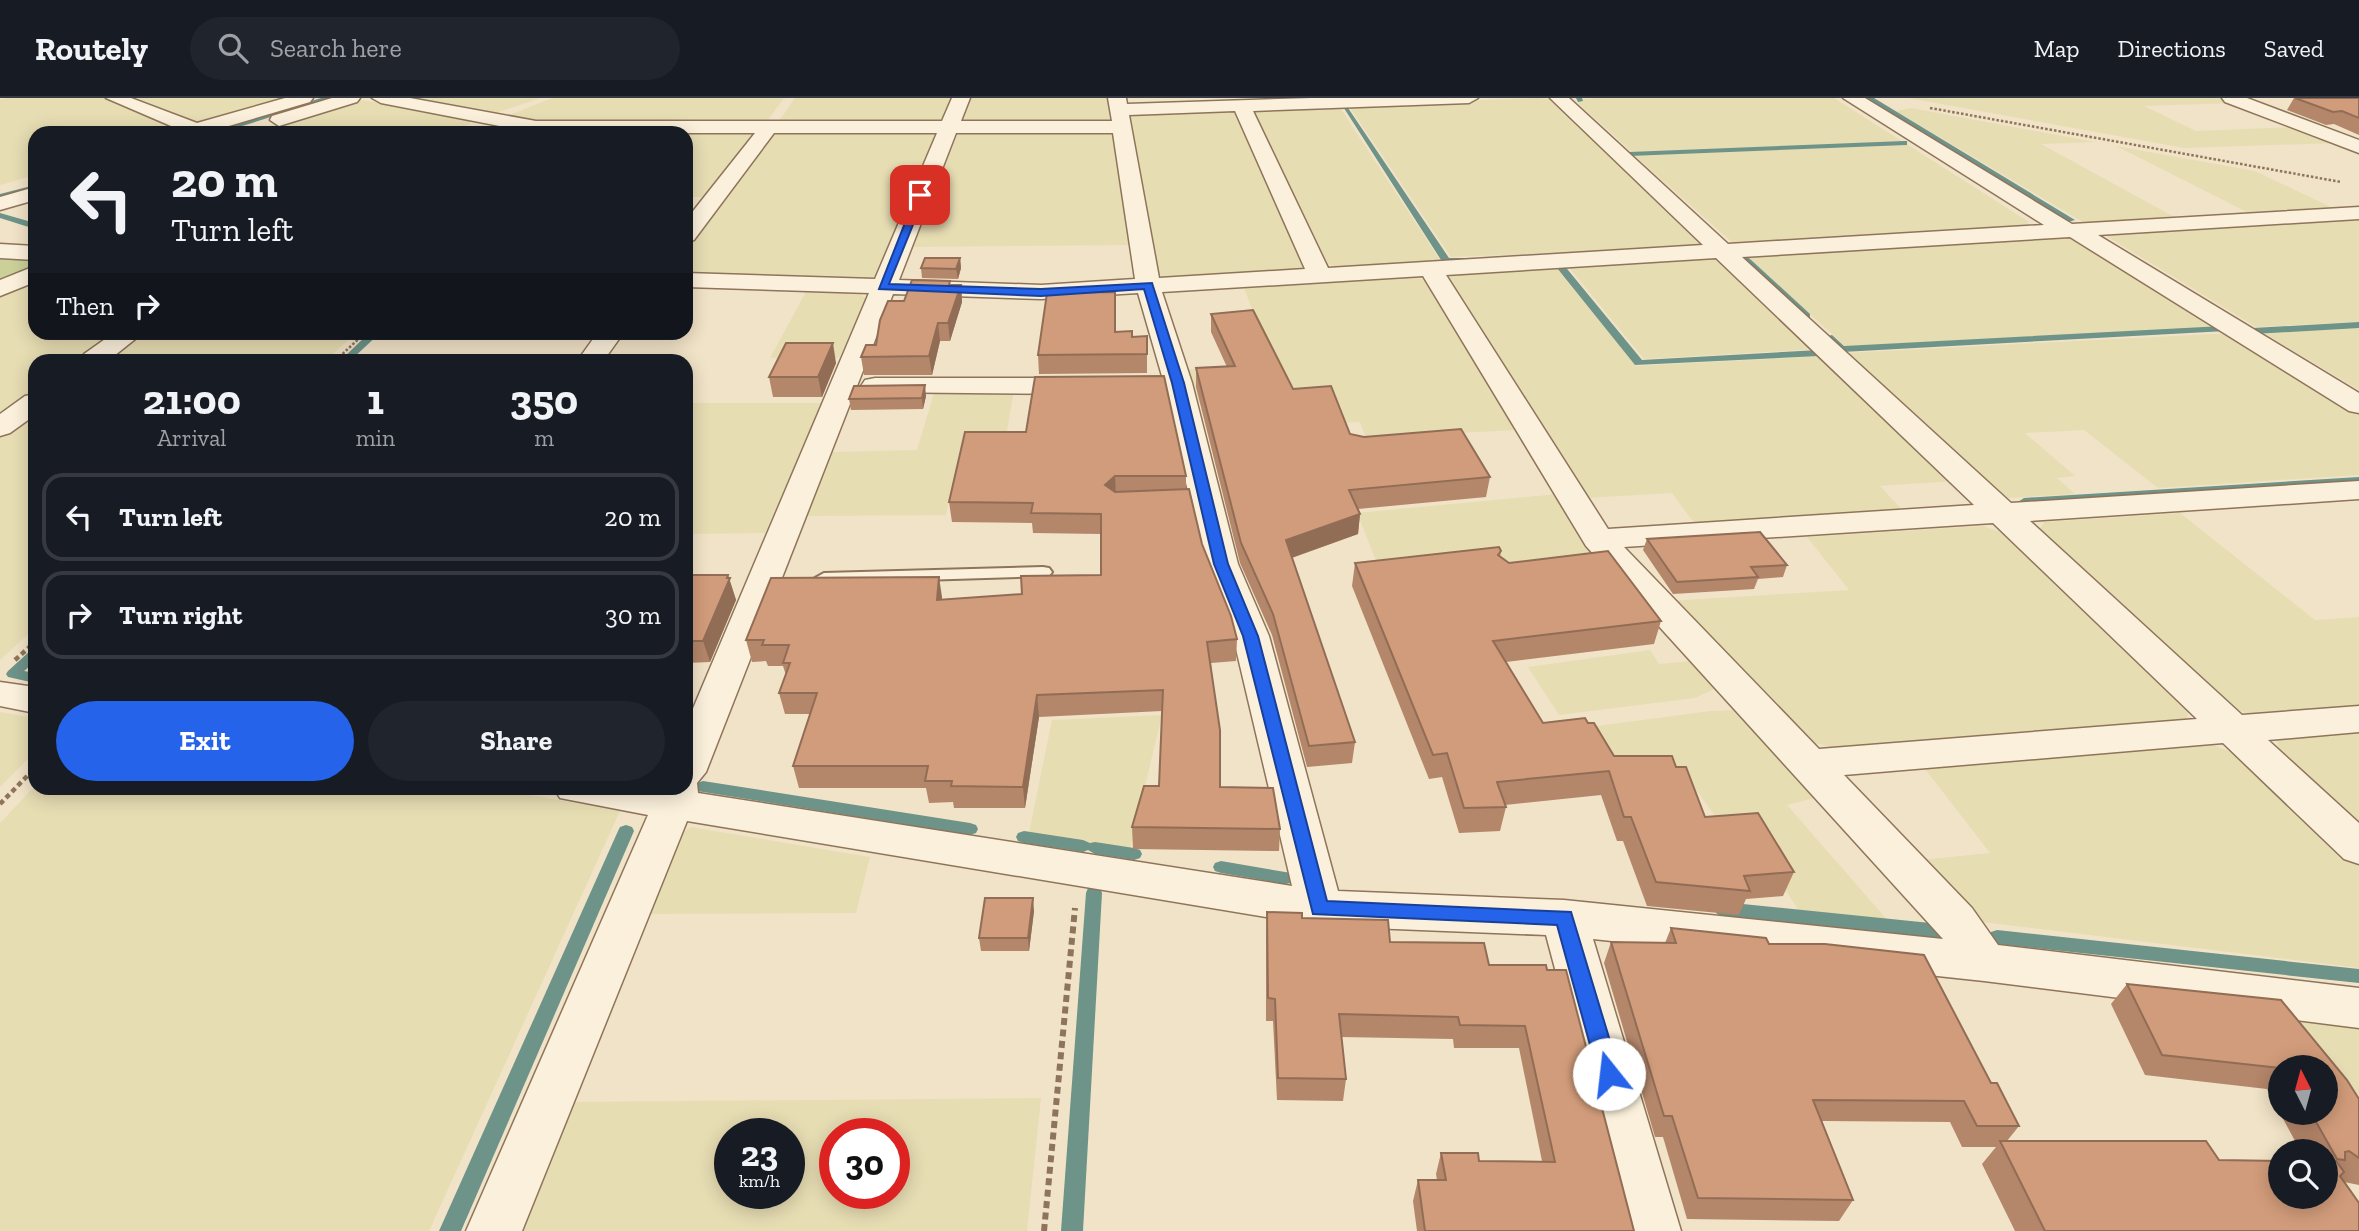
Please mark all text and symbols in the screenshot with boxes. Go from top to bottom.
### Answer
search box [190,17,680,80]
text: Routely [35,29,148,68]
icon: search [214,29,252,67]
text: Search here [270,32,402,64]
text: Map [2034,34,2080,63]
text: Directions [2118,34,2226,63]
text: Saved [2264,34,2324,63]
text: 20 m [171,151,278,210]
icon: left [56,154,147,245]
pin [890,165,950,225]
icon: arrive [901,176,939,214]
text: Turn left [171,211,293,249]
icon: right [128,287,166,325]
text: Then [56,290,114,322]
text: 21:00 [143,374,241,425]
text: 1 [367,374,384,425]
text: 350 [510,374,578,425]
text: Arrival [157,424,226,452]
text: min [356,424,395,452]
text: m [534,424,554,452]
icon: left [60,498,98,536]
text: Turn left [119,501,222,533]
text: 20 m [604,501,661,533]
icon: right [60,596,98,634]
text: Turn right [119,599,242,631]
text: 30 m [605,599,661,631]
button: Exit [56,701,354,781]
button: Share [368,701,665,781]
position arrow [1572,1037,1646,1111]
north arrow [2268,1055,2338,1125]
map controls [2268,1055,2338,1209]
speed limit sign: 30 [819,1118,910,1209]
text: 23 [741,1133,778,1175]
button: search [2268,1139,2338,1209]
text: km/h [739,1170,780,1192]

